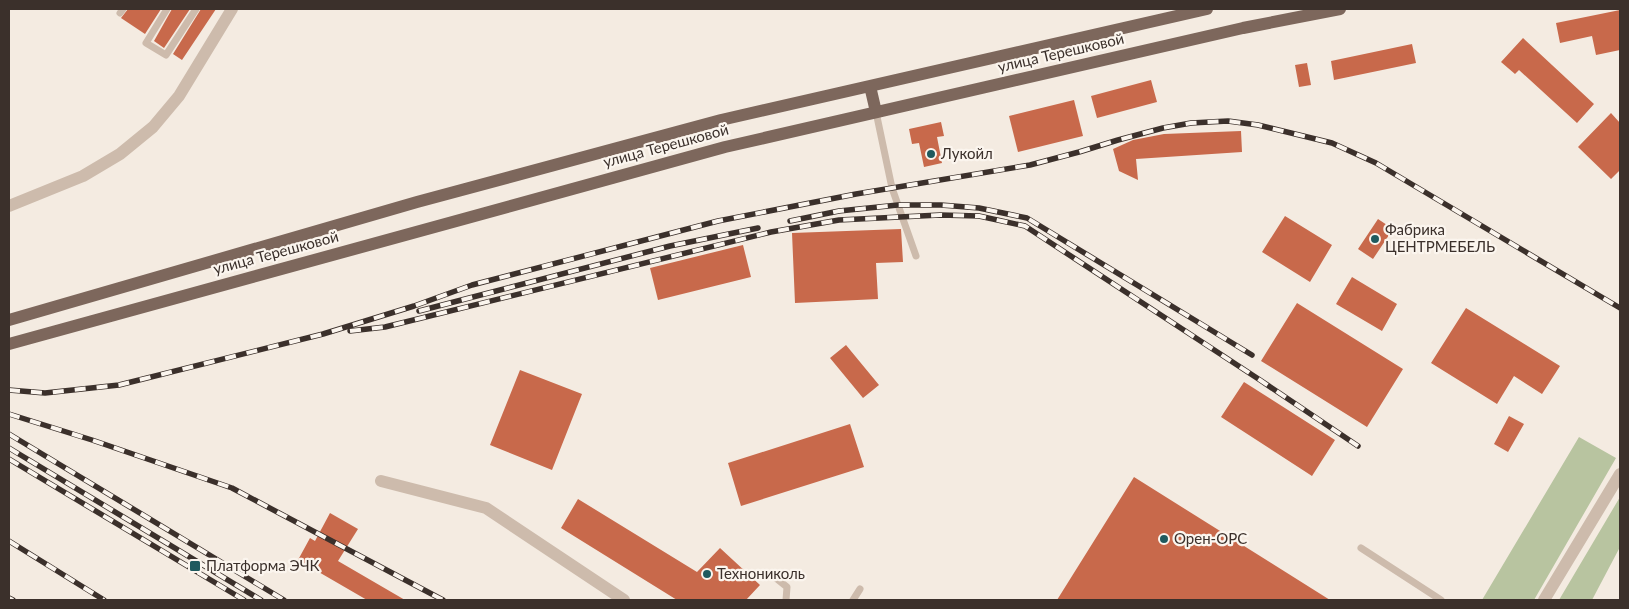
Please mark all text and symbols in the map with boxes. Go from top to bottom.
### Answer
street label: улица Терешковой [996,29,1126,75]
street label: улица Терешковой [601,120,730,170]
place label: Лукойл [940,144,993,162]
marker: Лукойл [925,148,937,160]
place label: Фабрика ЦЕНТРМЕБЕЛЬ [1385,220,1495,255]
street label: улица Терешковой [211,227,340,277]
marker: Фабрика ЦЕНТРМЕБЕЛЬ [1369,233,1381,245]
place label: Орен-ОРС [1174,529,1247,547]
marker: Орен-ОРС [1158,533,1170,545]
place label: Платформа ЭЧК [206,556,320,574]
marker: Платформа ЭЧК [188,559,202,573]
place label: Технониколь [717,564,805,582]
marker: Технониколь [701,568,713,580]

